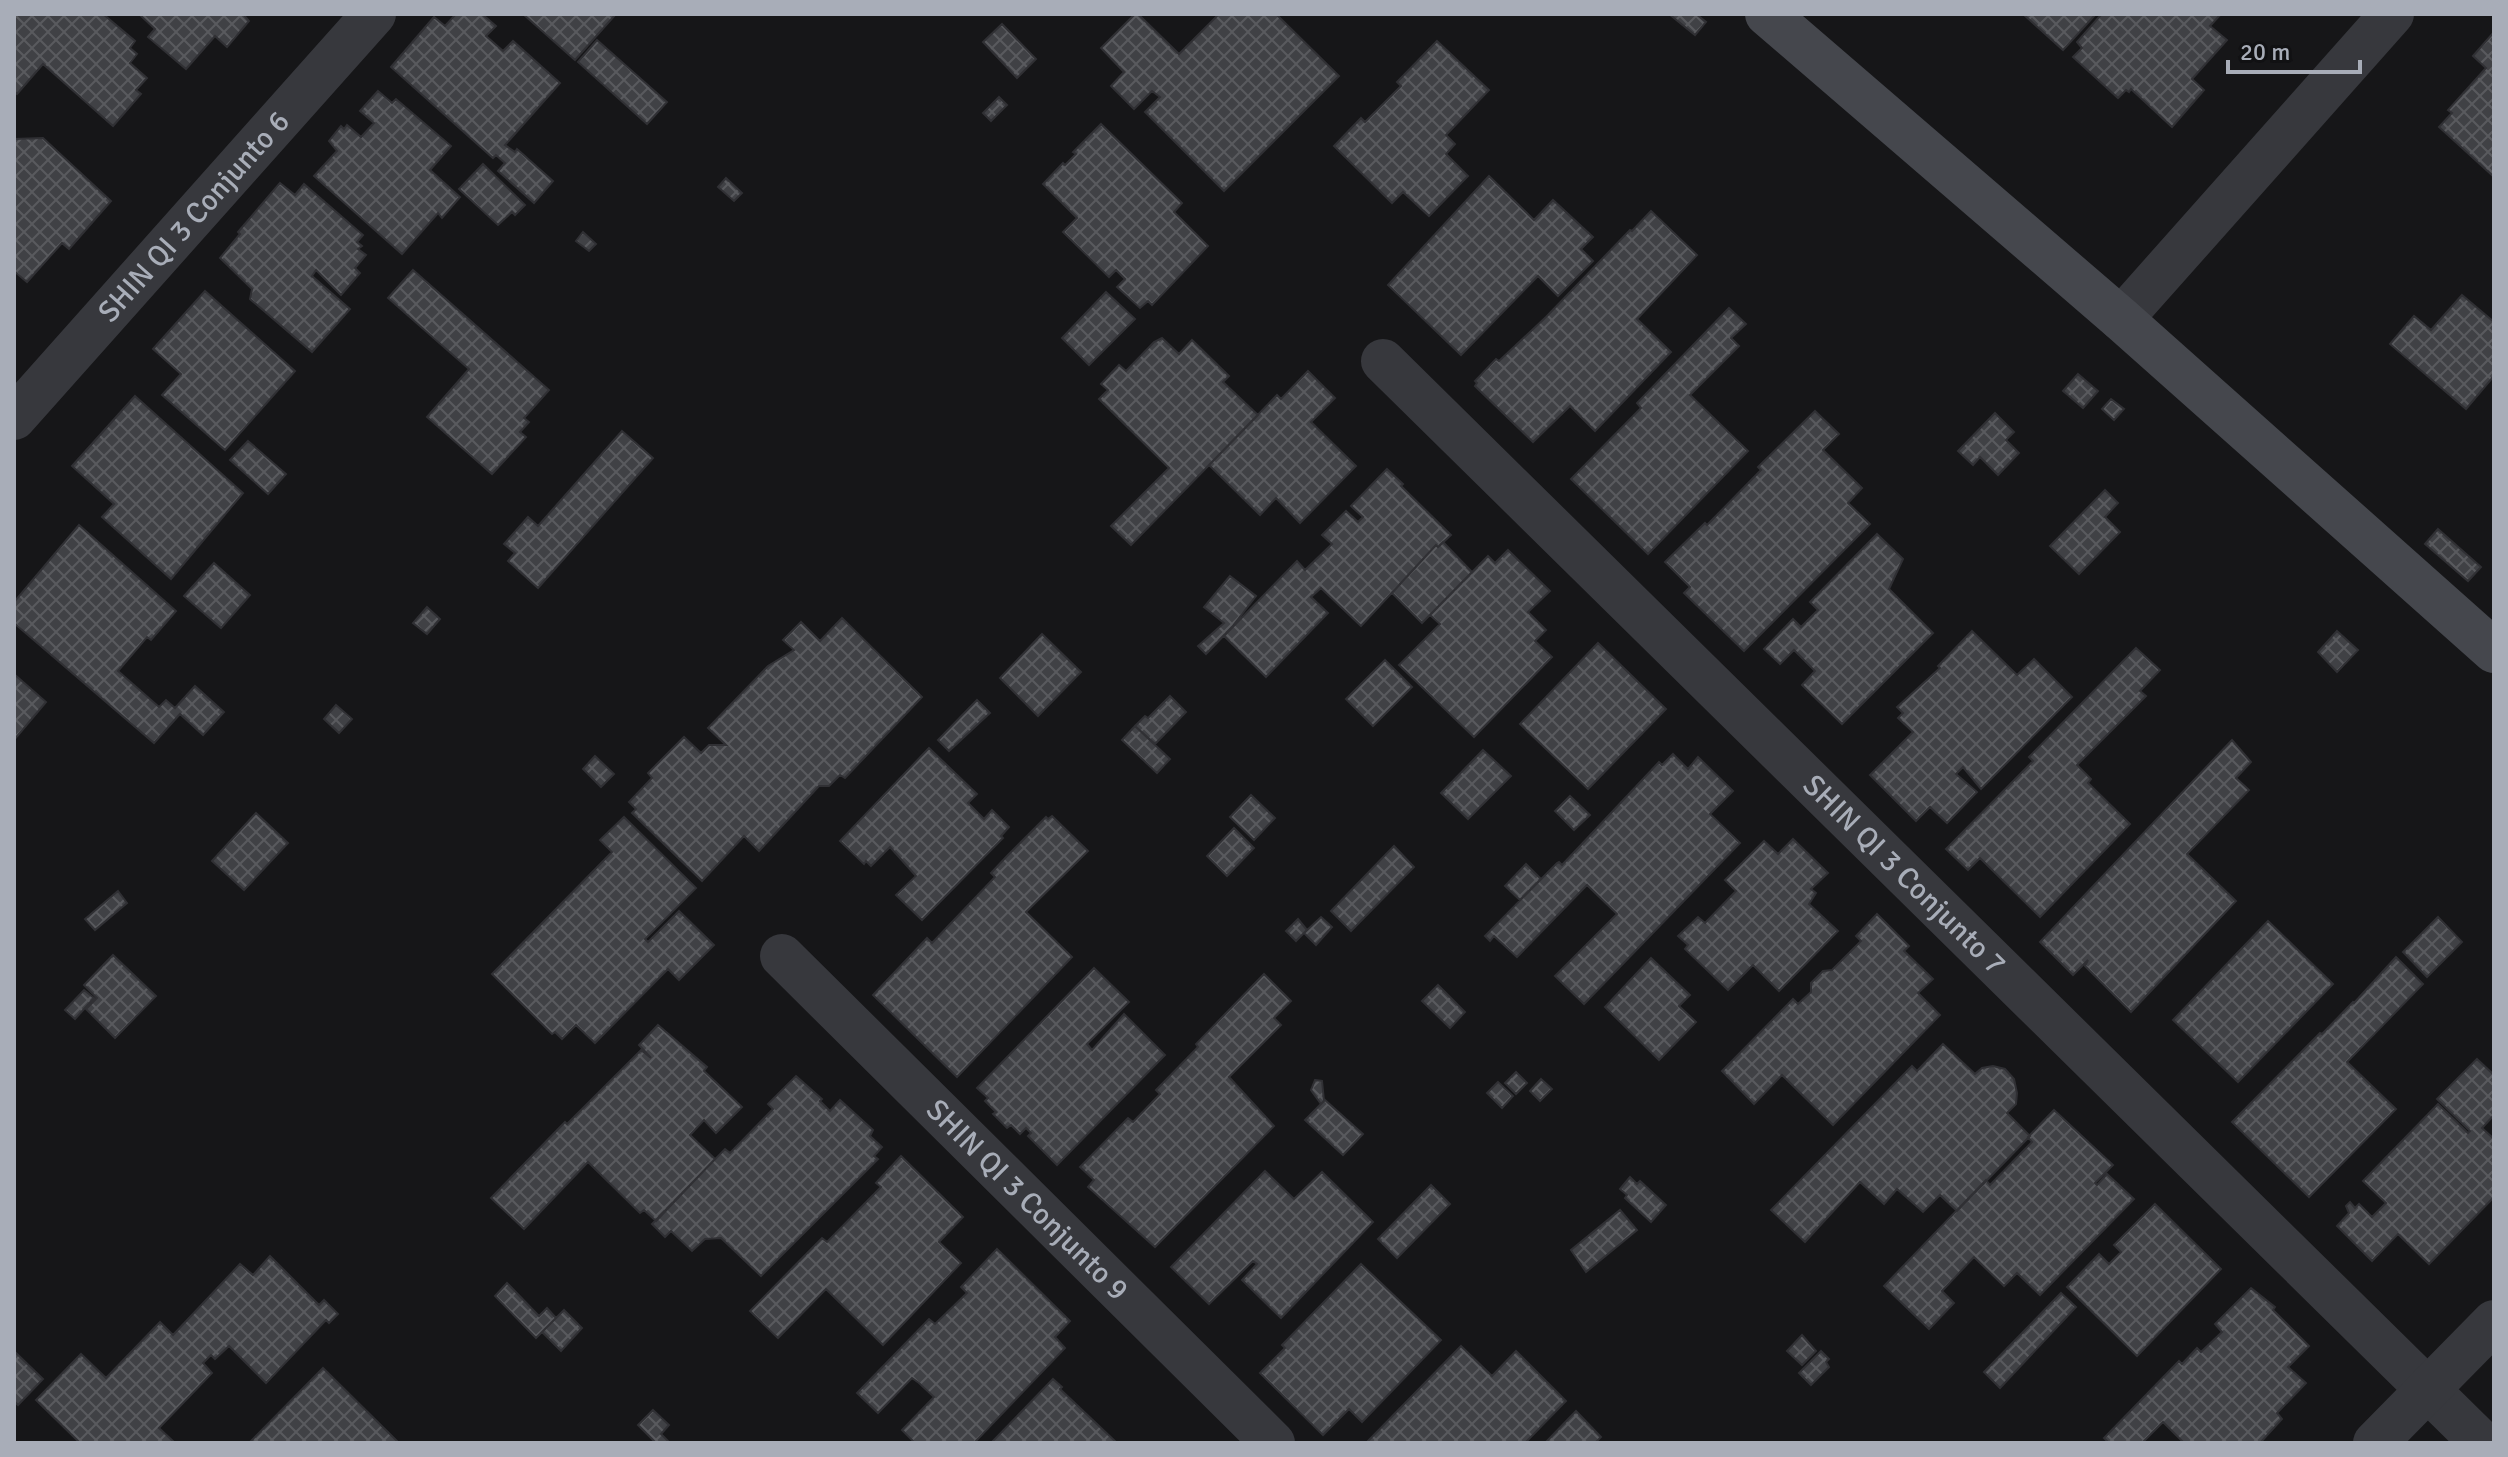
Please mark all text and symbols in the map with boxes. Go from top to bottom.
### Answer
scale bar [2228,24,2360,74]
text: 20 m [2240,37,2290,67]
street label: SHIN QI 3 Conjunto 6 [90,103,297,330]
street label: SHIN QI 3 Conjunto 7 [1795,767,2014,983]
street label: SHIN QI 3 Conjunto 9 [919,1091,1137,1308]

